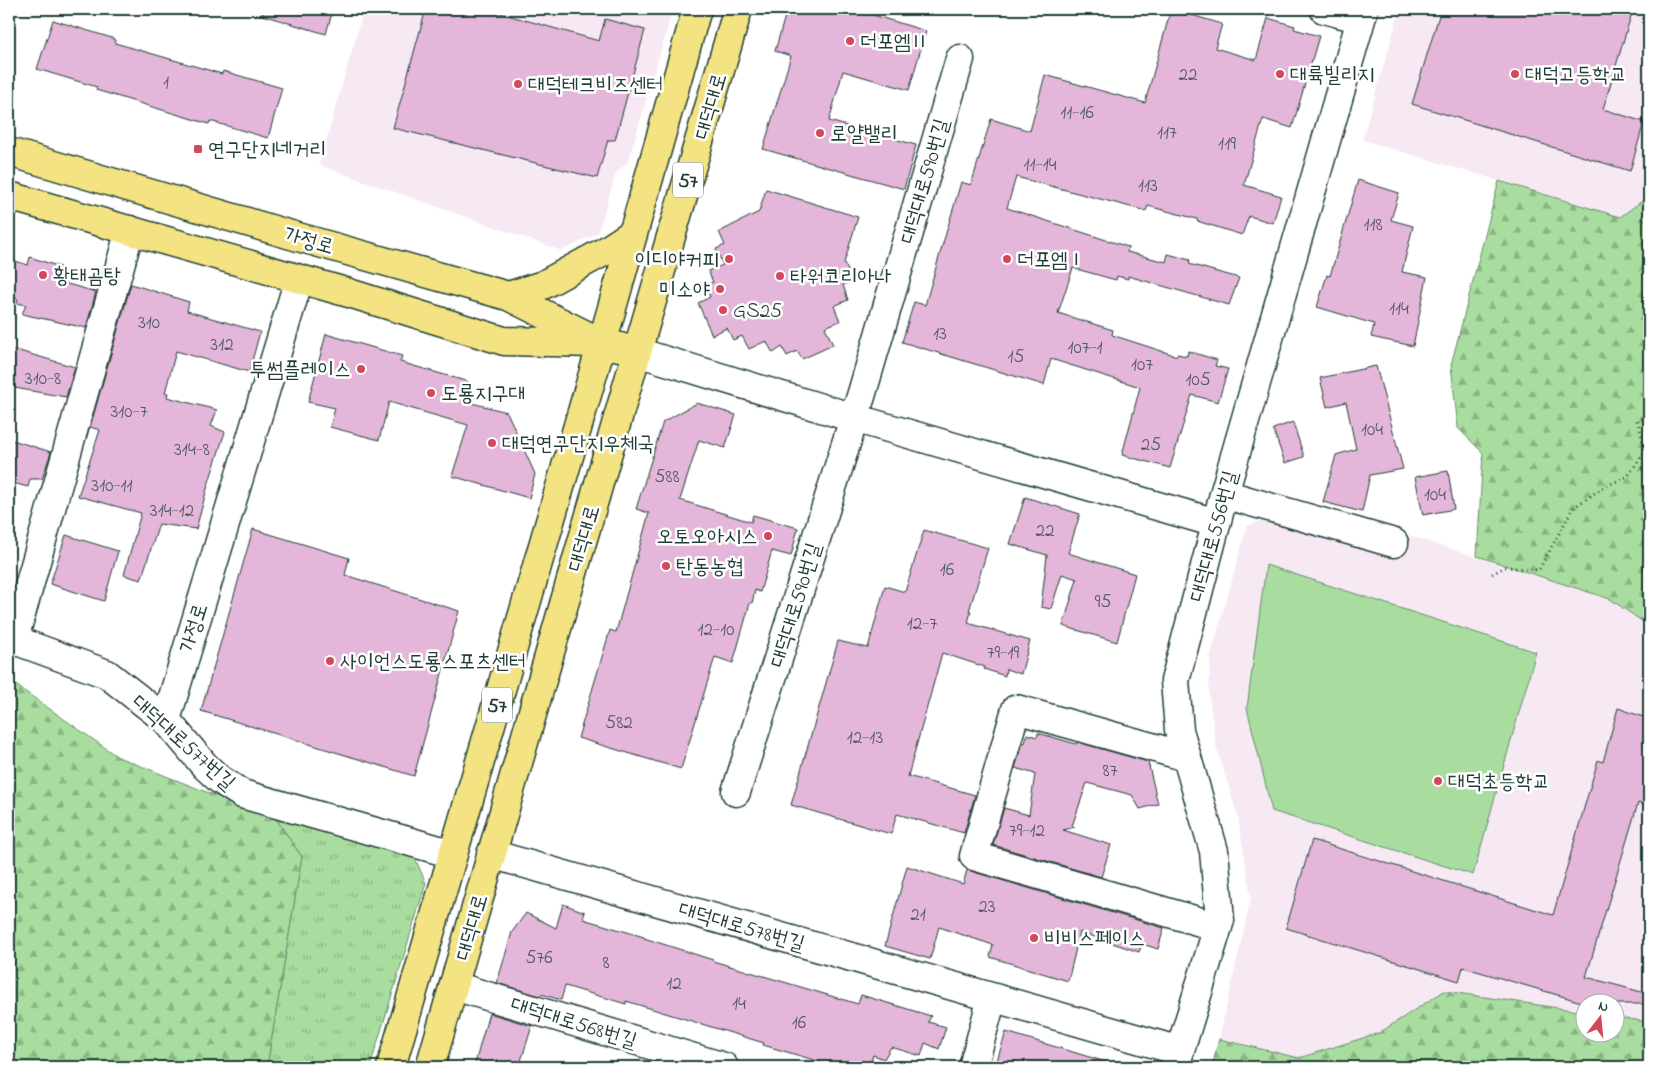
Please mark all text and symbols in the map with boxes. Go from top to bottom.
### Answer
place label: 더포엠Ⅱ [860,28,928,58]
marker: 더포엠Ⅱ [844,35,856,47]
place label: 대륙빌리지 [1290,61,1375,91]
place label: 대덕고등학교 [1525,61,1626,91]
house number: 22 [1179,62,1197,89]
marker: 대륙빌리지 [1274,68,1286,80]
marker: 대덕고등학교 [1509,68,1521,80]
house number: 1 [163,70,169,97]
street label: 대덕대로 [688,70,736,143]
place label: 대덕테크비즈센터 [528,71,663,101]
marker: 대덕테크비즈센터 [512,78,524,90]
house number: 11-16 [1060,100,1094,127]
street label: 대덕대로590번길 [894,115,958,248]
place label: 로얄밸리 [830,120,898,150]
house number: 117 [1157,120,1177,147]
marker: 로얄밸리 [814,127,826,139]
house number: 119 [1218,131,1236,158]
place label: 연구단지네거리 [208,136,326,166]
marker: 연구단지네거리 [192,143,204,155]
house number: 11-14 [1023,152,1057,179]
road number: 57 [673,162,703,198]
house number: 113 [1138,173,1158,200]
house number: 118 [1363,212,1383,239]
street label: 가정로 [280,221,337,263]
place label: 이디야커피 [635,246,719,276]
place label: 더포엠Ⅰ [1017,246,1085,276]
marker: 이디야커피 [723,253,735,265]
marker: 더포엠Ⅰ [1001,253,1013,265]
place label: 황태곰탕 [53,262,121,292]
place label: 타워코리아나 [790,263,891,293]
marker: 황태곰탕 [37,269,49,281]
marker: 타워코리아나 [774,270,786,282]
place label: 미소야 [659,276,710,306]
marker: 미소야 [714,283,726,295]
house number: 114 [1389,296,1409,323]
place label: GS25 [733,297,782,327]
marker: GS25 [717,304,729,316]
house number: 310 [138,310,160,337]
house number: 13 [933,321,947,348]
house number: 312 [210,332,234,359]
house number: 107-1 [1067,335,1103,362]
house number: 15 [1008,344,1025,371]
house number: 107 [1131,352,1153,379]
place label: 투썸플레이스 [250,356,351,386]
marker: 투썸플레이스 [355,363,367,375]
house number: 310-8 [25,366,61,393]
house number: 105 [1185,367,1211,394]
place label: 도룡지구대 [441,380,526,410]
marker: 도룡지구대 [425,387,437,399]
house number: 310-7 [110,399,148,426]
house number: 104 [1361,417,1383,444]
place label: 대덕연구단지우체국 [502,430,654,460]
house number: 25 [1141,432,1161,459]
house number: 314-8 [174,437,210,464]
marker: 대덕연구단지우체국 [486,437,498,449]
house number: 588 [654,464,680,491]
street label: 대덕대로556번길 [1183,468,1247,605]
house number: 310-11 [91,473,133,500]
house number: 104 [1424,482,1446,509]
house number: 314-12 [150,498,194,525]
street label: 대덕대로 [561,502,609,575]
house number: 22 [1036,518,1054,545]
place label: 오토오아시스 [657,523,758,553]
marker: 오토오아시스 [762,530,774,542]
street label: 대덕대로590번길 [764,540,830,672]
place label: 탄동농협 [676,553,744,583]
house number: 16 [940,557,954,584]
marker: 탄동농협 [660,560,672,572]
house number: 95 [1095,589,1111,616]
street label: 가정로 [173,600,217,657]
house number: 12-7 [907,611,937,638]
house number: 12-10 [698,617,734,644]
house number: 79-19 [987,640,1019,667]
place label: 사이언스도룡스포츠센터 [340,648,526,678]
marker: 사이언스도룡스포츠센터 [324,655,336,667]
road number: 57 [482,688,512,722]
street label: 대덕대로577번길 [124,689,241,798]
house number: 582 [605,710,633,737]
house number: 12-13 [847,725,883,752]
house number: 87 [1103,758,1118,785]
place label: 대덕초등학교 [1448,768,1549,798]
marker: 대덕초등학교 [1432,775,1444,787]
house number: 79-12 [1009,818,1045,845]
street label: 대덕대로 [449,891,497,964]
house number: 23 [978,894,996,921]
street label: 대덕대로578번길 [675,896,808,960]
house number: 21 [910,902,926,929]
place label: 비비스페이스 [1044,925,1145,955]
marker: 비비스페이스 [1028,932,1040,944]
house number: 576 [525,945,553,972]
house number: 8 [602,950,610,977]
house number: 12 [666,971,682,998]
street label: 대덕대로568번길 [507,990,640,1057]
house number: 14 [732,991,746,1018]
north arrow [1576,994,1626,1044]
text: N [1596,996,1611,1018]
house number: 16 [792,1010,806,1037]

